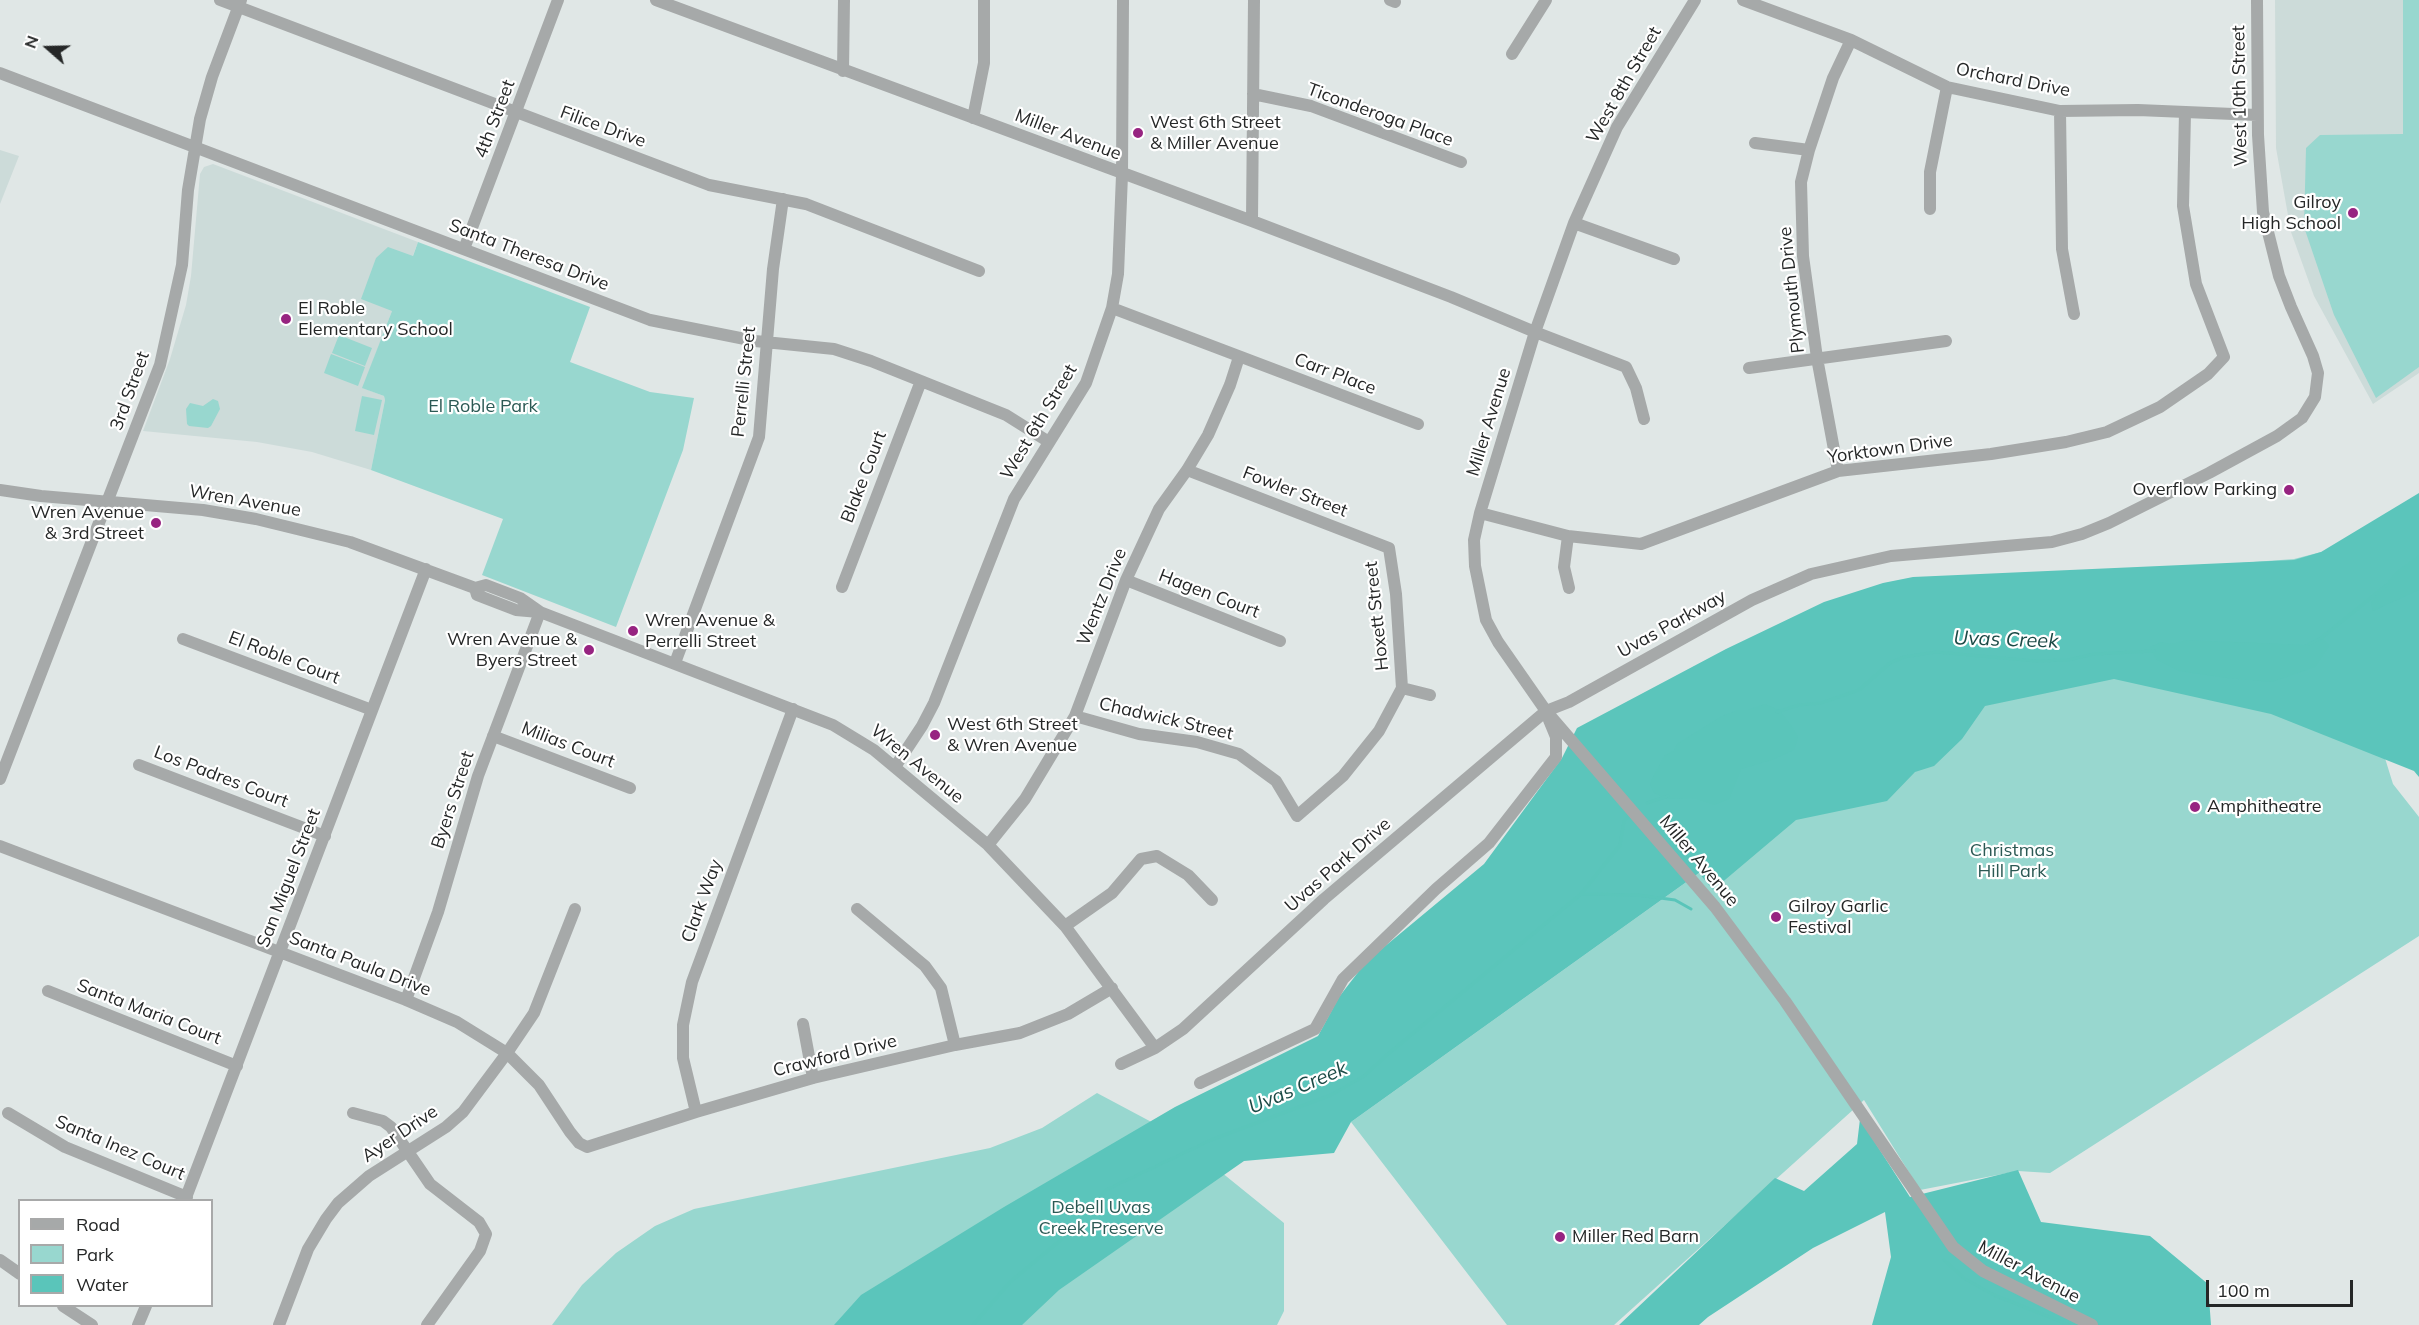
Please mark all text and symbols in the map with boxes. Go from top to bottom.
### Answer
north arrow [18,18,78,78]
street label: West 8th Street [1582,23,1666,147]
street label: West 10th Street [2228,25,2252,167]
text: N [20,33,43,51]
street label: Orchard Drive [1954,58,2072,102]
street label: 4th Street [470,77,520,161]
street label: Ticonderoga Place [1304,79,1456,151]
street label: Filice Drive [557,102,649,152]
street label: Miller Avenue [1012,105,1124,165]
place label: West 6th Street & Miller Avenue [1150,112,1281,154]
marker: West 6th Street & Miller Avenue [1131,126,1145,140]
place label: Gilroy High School [2241,192,2341,234]
marker: Gilroy High School [2346,206,2360,220]
street label: Santa Theresa Drive [446,215,612,295]
street label: Plymouth Drive [1775,226,1809,354]
place label: El Roble Elementary School [298,298,453,340]
marker: El Roble Elementary School [279,312,293,326]
street label: Perrelli Street [727,326,761,438]
street label: 3rd Street [106,349,154,433]
street label: Carr Place [1291,349,1379,399]
street label: West 6th Street [996,360,1082,484]
street label: Miller Avenue [1462,365,1516,479]
park label: El Roble Park [428,396,538,418]
street label: Blake Court [837,428,891,526]
street label: Yorktown Drive [1826,430,1954,468]
street label: Fowler Street [1239,462,1351,522]
place label: Overflow Parking [2132,479,2277,501]
street label: Wren Avenue [187,481,303,521]
marker: Overflow Parking [2282,483,2296,497]
place label: Wren Avenue & 3rd Street [31,502,144,544]
marker: Wren Avenue & 3rd Street [149,516,163,530]
street label: Wentz Drive [1073,545,1131,649]
street label: Hoxett Street [1361,560,1393,672]
street label: Hagen Court [1156,565,1262,623]
street label: Uvas Parkway [1614,585,1730,663]
place label: Wren Avenue & Perrelli Street [645,610,775,652]
marker: Wren Avenue & Perrelli Street [626,624,640,638]
water label: Uvas Creek [1953,626,2059,654]
street label: El Roble Court [225,627,343,689]
place label: Wren Avenue & Byers Street [447,629,577,672]
marker: Wren Avenue & Byers Street [582,643,596,657]
street label: Chadwick Street [1097,693,1235,745]
place label: West 6th Street & Wren Avenue [947,714,1078,756]
street label: Milias Court [518,717,618,773]
street label: Wren Avenue [866,720,968,808]
marker: West 6th Street & Wren Avenue [928,728,942,742]
street label: Los Padres Court [151,741,291,813]
street label: Byers Street [427,748,479,852]
place label: Amphitheatre [2207,796,2322,818]
marker: Amphitheatre [2188,800,2202,814]
street label: San Miguel Street [253,806,325,950]
street label: Miller Avenue [1655,811,1743,911]
street label: Uvas Park Drive [1281,813,1395,917]
park label: Christmas Hill Park [1970,840,2054,882]
street label: Clark Way [677,856,727,946]
place label: Gilroy Garlic Festival [1788,896,1889,938]
marker: Gilroy Garlic Festival [1769,910,1783,924]
street label: Santa Paula Drive [286,927,434,1001]
street label: Santa Maria Court [74,975,224,1049]
street label: Crawford Drive [771,1030,899,1082]
water label: Uvas Creek [1245,1056,1351,1120]
street label: Ayer Drive [358,1101,442,1167]
street label: Santa Inez Court [52,1111,188,1185]
park label: Debell Uvas Creek Preserve [1038,1197,1164,1240]
legend [18,1199,213,1307]
text: Road [76,1213,120,1236]
place label: Miller Red Barn [1572,1226,1699,1248]
marker: Miller Red Barn [1553,1230,1567,1244]
street label: Miller Avenue [1974,1236,2084,1308]
text: Park [76,1243,114,1266]
scale bar [2209,1268,2356,1306]
text: Water [76,1273,128,1296]
text: 100 m [2217,1279,2270,1302]

